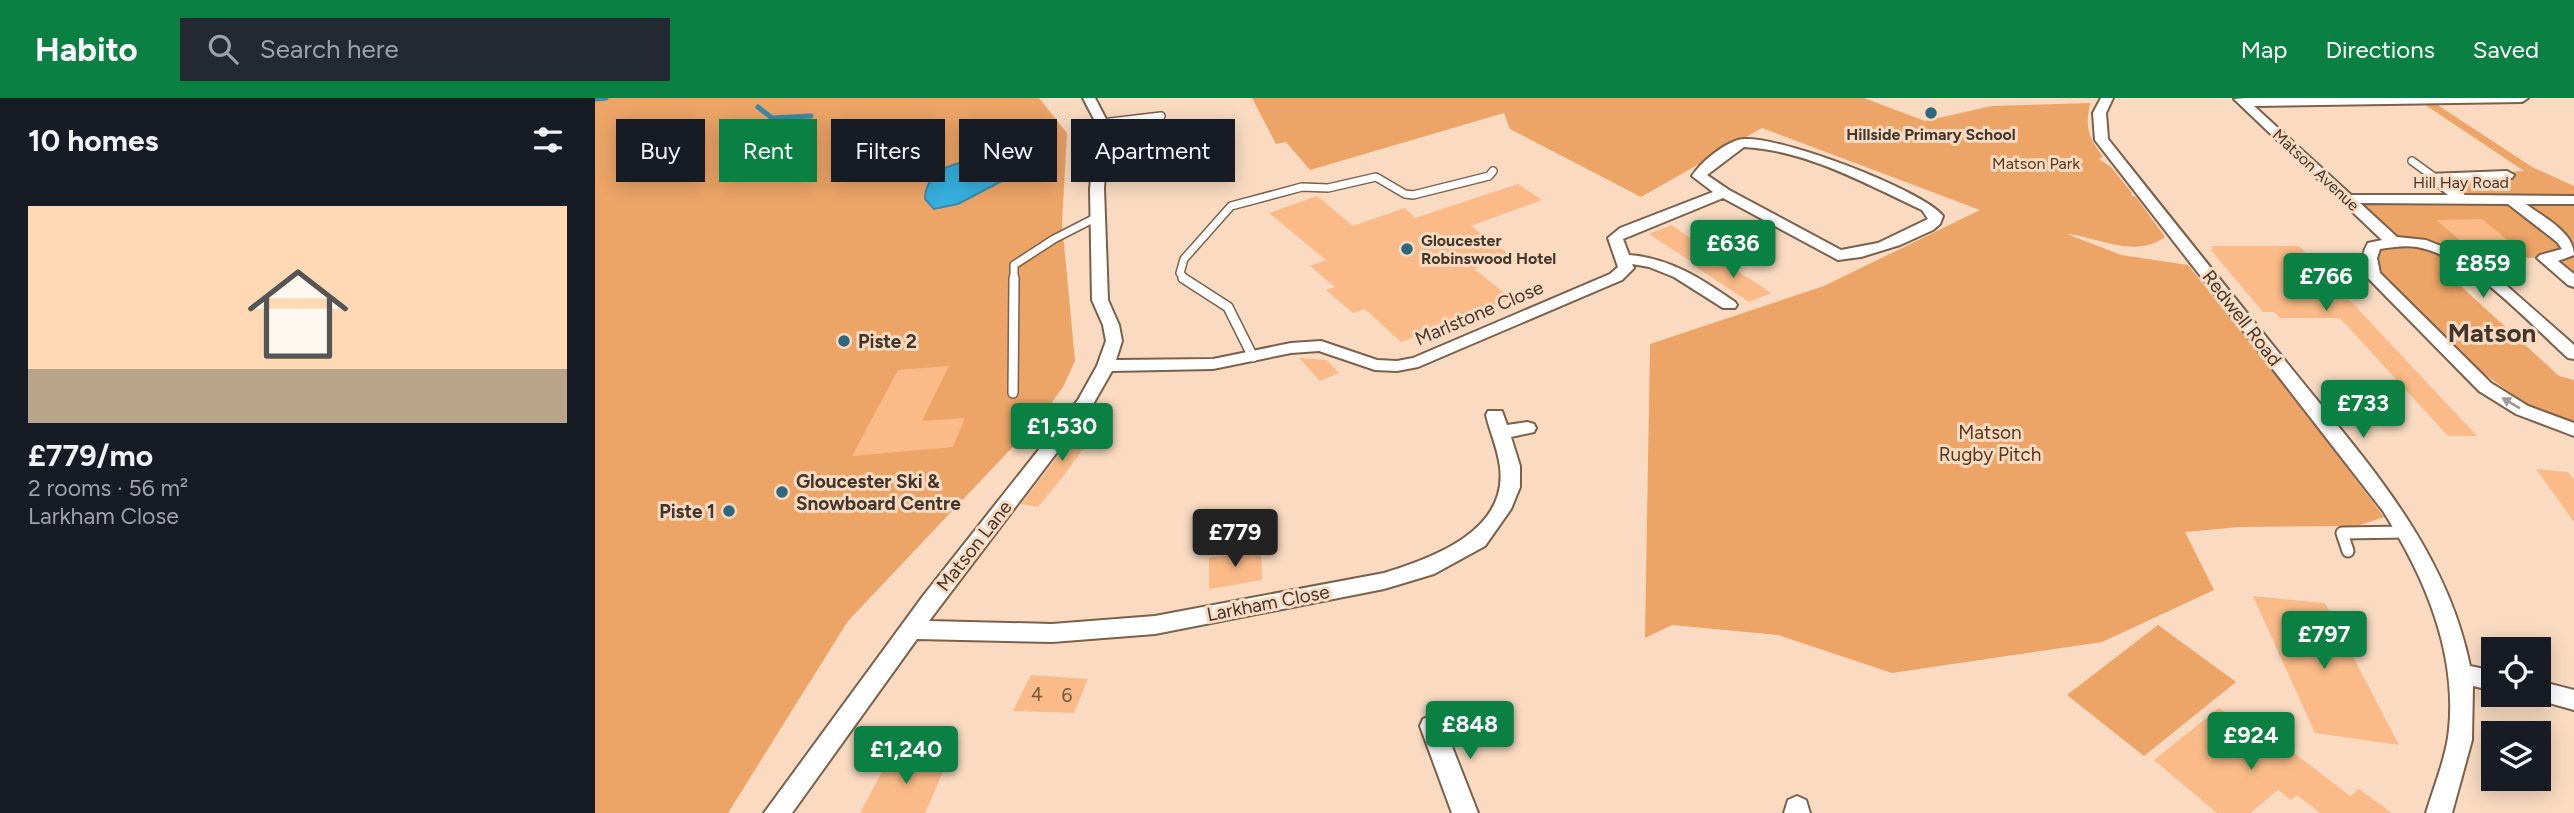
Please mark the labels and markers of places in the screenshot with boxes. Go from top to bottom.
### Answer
marker: Hillside Primary School [1923,105,1939,121]
place label: Hillside Primary School [1846,125,2016,144]
pin: £636 [1692,220,1774,280]
place label: Gloucester Robinswood Hotel [1421,231,1556,268]
pin: £859 [2442,240,2524,300]
marker: Gloucester Robinswood Hotel [1399,241,1415,257]
pin: £766 [2285,254,2367,313]
place label: Piste 2 [858,330,917,353]
marker: Piste 2 [836,333,852,349]
pin: £733 [2322,380,2404,440]
pin: £1,530 [1005,404,1119,463]
place label: Gloucester Ski & Snowboard Centre [796,470,961,515]
marker: Gloucester Ski & Snowboard Centre [774,484,790,500]
place label: Piste 1 [659,500,715,523]
marker: Piste 1 [721,503,737,519]
pin: £779 [1194,510,1276,569]
pin: £797 [2283,612,2365,671]
pin: £848 [1429,702,1511,761]
pin: £924 [2210,712,2292,772]
pin: £1,240 [849,726,963,786]

